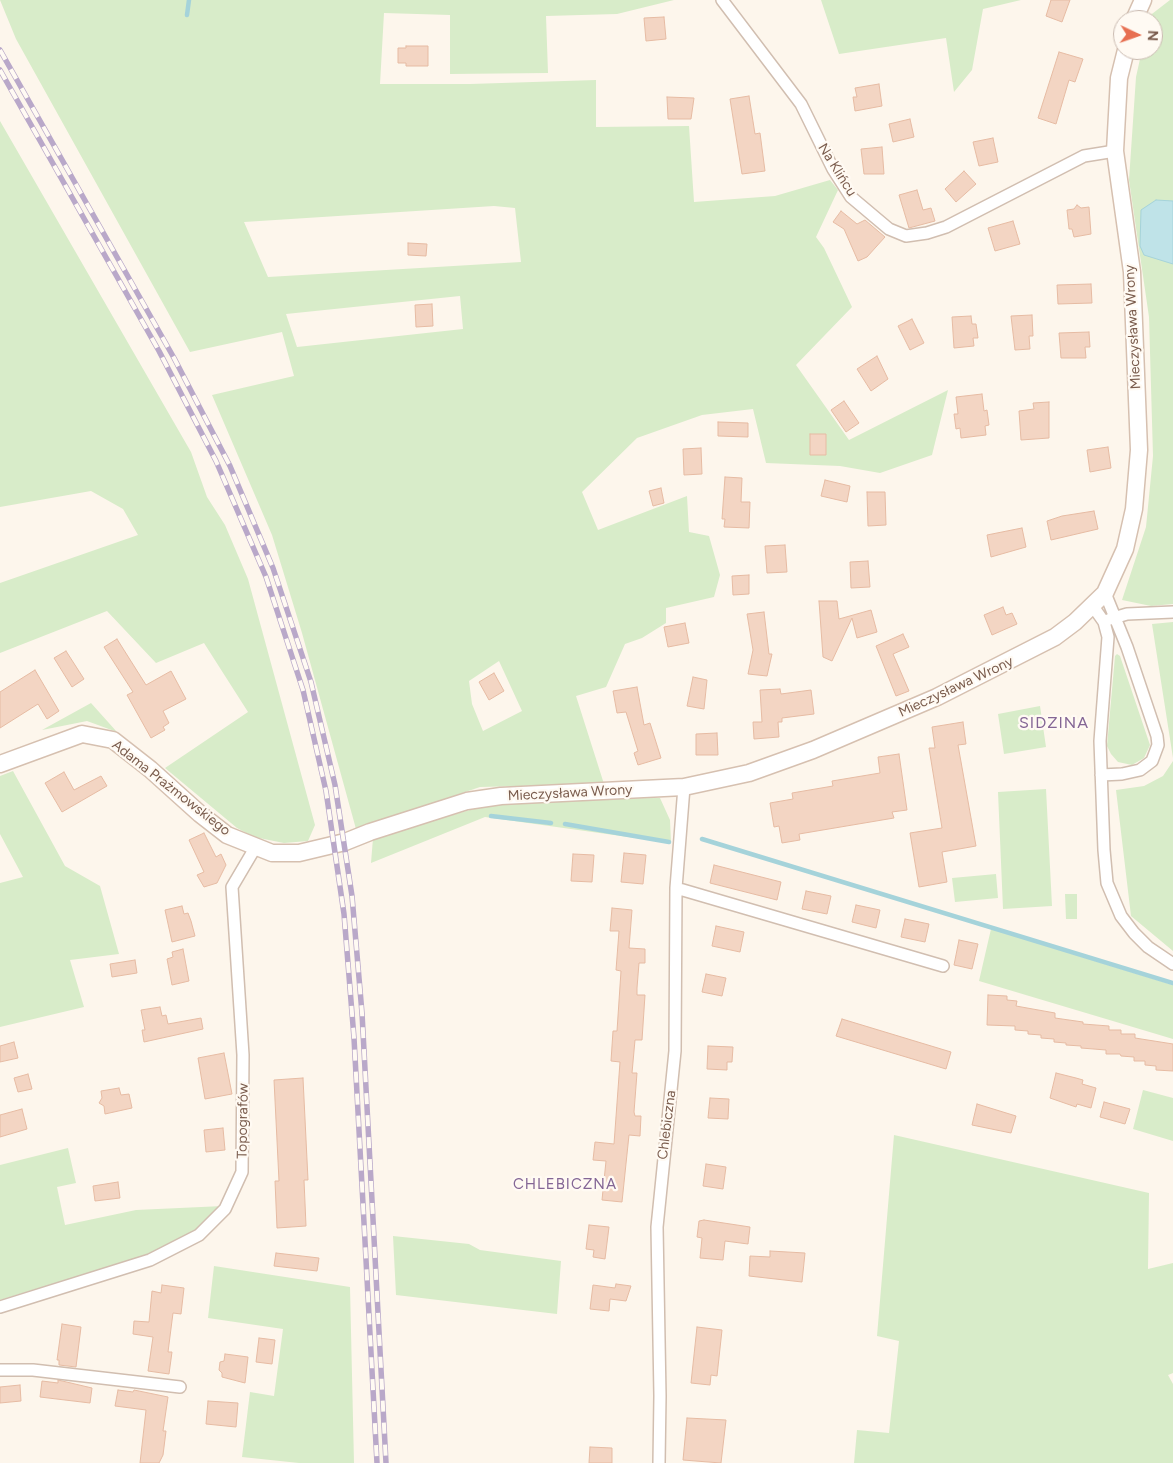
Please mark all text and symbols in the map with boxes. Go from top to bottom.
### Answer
north arrow [1113,10,1163,60]
text: N [1144,30,1161,42]
street label: Na Klińcu [814,140,860,200]
street label: Mieczysława Wrony [1121,264,1145,390]
street label: Mieczysława Wrony [896,653,1016,721]
district label: SIDZINA [1018,713,1090,733]
street label: Adama Prażmowskiego [109,737,233,839]
street label: Mieczysława Wrony [507,781,633,805]
street label: Topografów [234,1083,252,1159]
street label: Chlebiczna [654,1089,680,1161]
district label: CHLEBICZNA [512,1176,618,1194]

